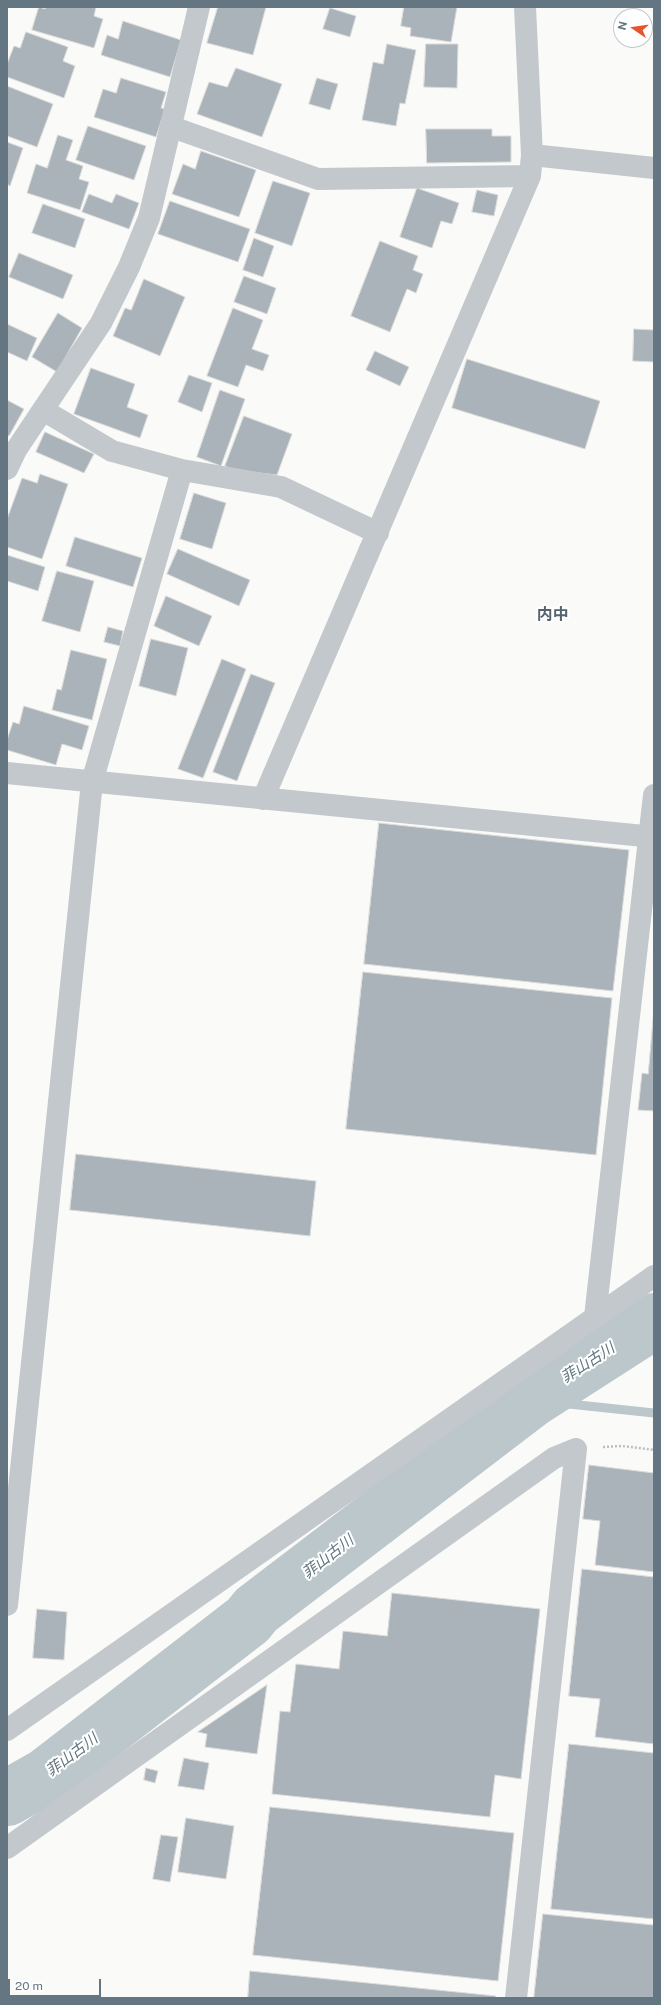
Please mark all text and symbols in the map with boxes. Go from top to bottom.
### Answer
north arrow [613,8,653,48]
text: N [615,20,629,31]
district label: 内中 [537,605,569,625]
water label: 菲山古川 [558,1339,618,1387]
water label: 菲山古川 [299,1531,357,1583]
water label: 菲山古川 [43,1730,101,1780]
scale bar [10,1971,103,1997]
text: 20 m [15,1979,43,1993]

